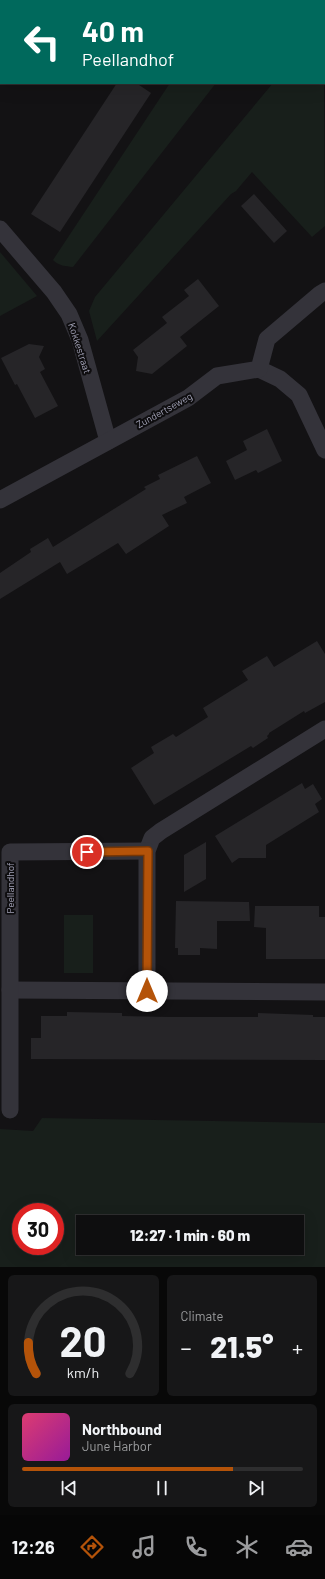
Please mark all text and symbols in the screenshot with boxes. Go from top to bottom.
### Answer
text: 40 m [82,14,144,48]
icon: left [16,16,68,68]
text: Peellandhof [82,48,174,70]
street label: Kokkestraat [66,321,94,375]
street label: Zundertseweg [134,390,194,430]
pin [70,835,104,869]
icon: arrive [76,841,98,863]
street label: Peellandhof [4,862,16,914]
position arrow [126,970,168,1012]
speed limit sign: 30 [12,1203,64,1255]
text: 12:27 · 1 min · 60 m [130,1226,250,1244]
text: Climate [181,1308,224,1324]
text: 20 [60,1314,107,1364]
text: 21.5° [210,1328,273,1364]
text: − [181,1334,192,1360]
text: + [292,1334,303,1360]
text: km/h [67,1363,99,1380]
text: Northbound [82,1420,162,1438]
text: June Harbor [82,1438,152,1454]
icon: previous [58,1477,80,1499]
icon: pause [151,1477,173,1499]
icon: next [245,1477,267,1499]
icon: directions [78,1533,106,1561]
icon: music [130,1533,158,1561]
icon: phone [182,1533,210,1561]
icon: climate [233,1533,261,1561]
icon: car [285,1533,313,1561]
text: 12:26 [12,1536,55,1558]

